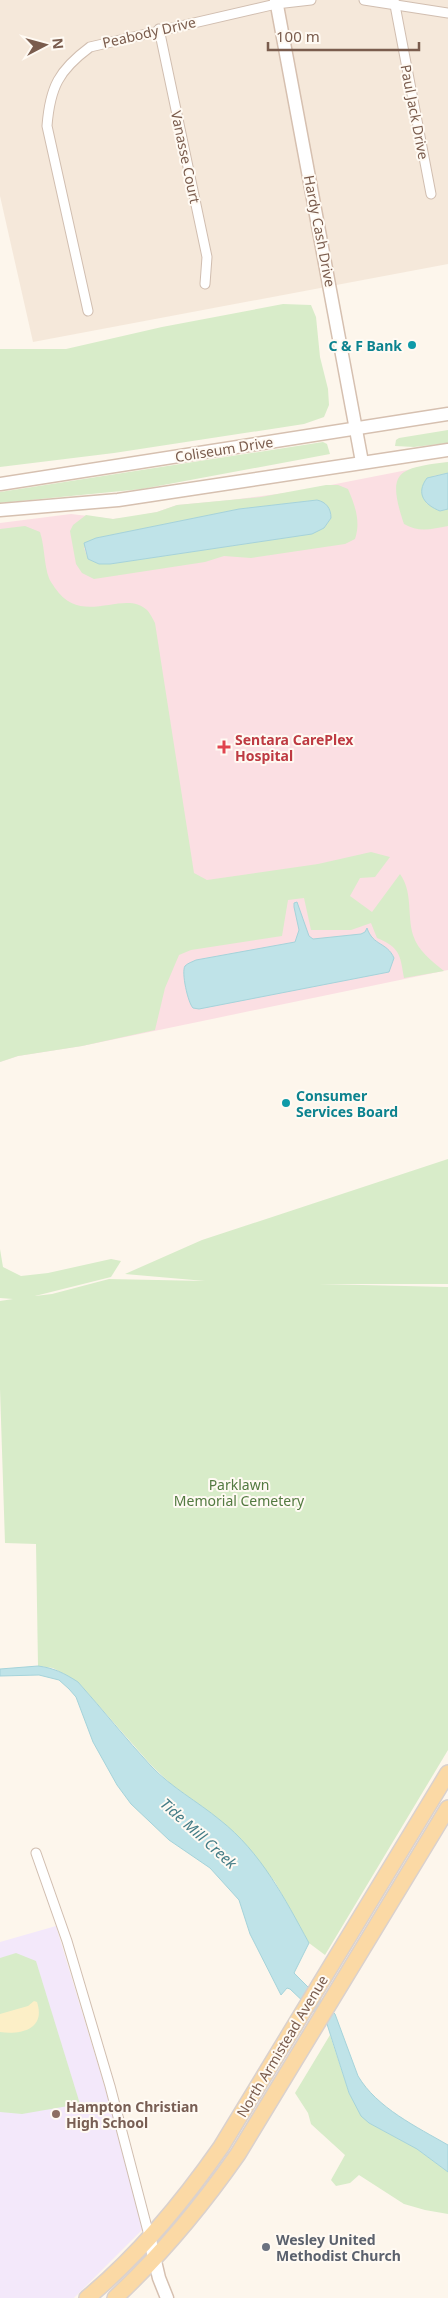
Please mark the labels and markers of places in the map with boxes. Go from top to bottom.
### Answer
place label: C & F Bank [328,336,402,355]
marker: C & F Bank [406,339,418,351]
place label: Sentara CarePlex Hospital [235,730,354,765]
marker: Sentara CarePlex Hospital [217,740,231,754]
place label: Consumer Services Board [296,1086,398,1121]
marker: Consumer Services Board [280,1097,292,1109]
place label: Hampton Christian High School [66,2097,198,2132]
marker: Hampton Christian High School [50,2108,62,2120]
place label: Wesley United Methodist Church [276,2230,401,2265]
marker: Wesley United Methodist Church [260,2241,272,2253]

